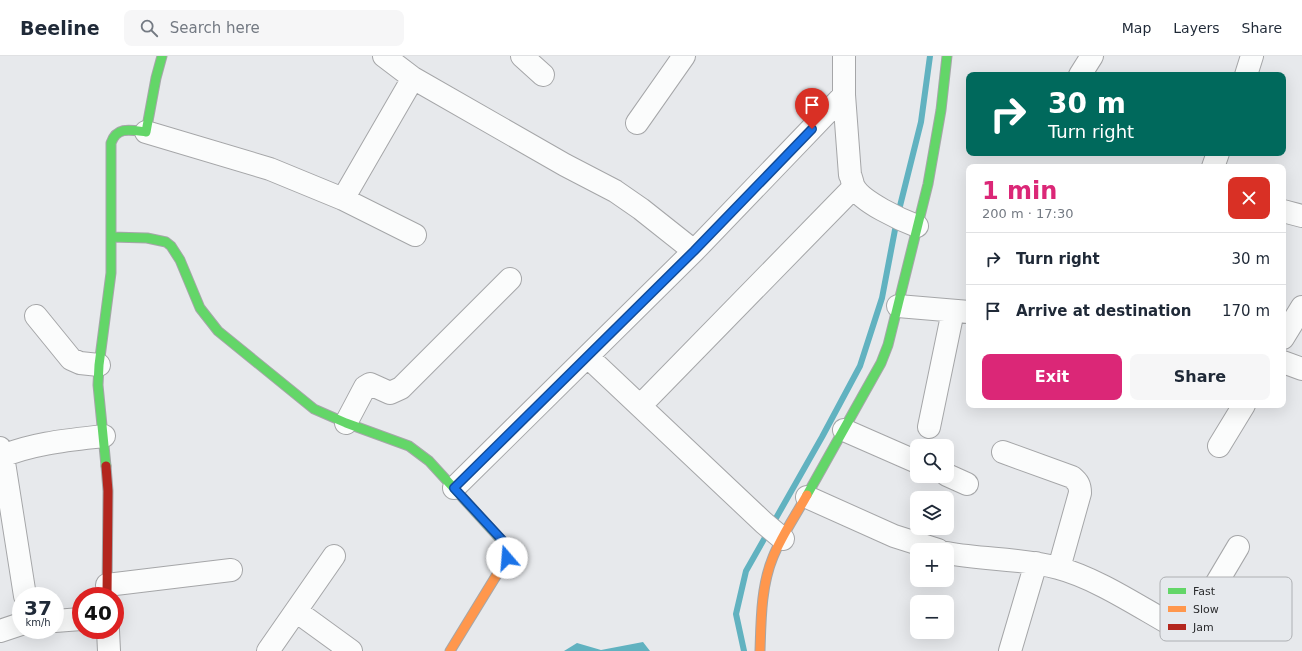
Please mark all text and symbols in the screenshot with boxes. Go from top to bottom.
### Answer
search box [124,10,404,46]
text: Beeline [20,17,100,39]
icon: search [138,17,160,39]
text: Search here [170,19,260,37]
text: Map [1122,20,1151,36]
text: Layers [1173,20,1220,36]
text: Share [1242,20,1282,36]
text: 30 m [1048,87,1126,120]
pin [795,88,829,129]
icon: right [982,88,1034,140]
icon: arrive [801,94,823,116]
text: Turn right [1048,121,1134,142]
text: 1 min [982,177,1057,205]
button: close [1228,177,1270,219]
text: 200 m · 17:30 [982,206,1073,221]
icon: right [982,248,1004,270]
text: Turn right [1016,250,1100,268]
text: 30 m [1232,250,1270,268]
icon: arrive [982,300,1004,322]
text: Arrive at destination [1016,302,1191,320]
text: 170 m [1222,302,1270,320]
button: Exit [982,354,1122,400]
button: Share [1130,354,1270,400]
map controls [910,439,954,639]
button: search [910,439,954,483]
button: layers [910,491,954,535]
position arrow [486,537,528,579]
button: + [910,543,954,587]
legend [1160,577,1292,641]
text: Fast [1193,585,1216,598]
speed limit sign: 40 [72,587,124,639]
button: − [910,595,954,639]
text: 37 [24,596,52,620]
text: Slow [1193,603,1219,616]
text: km/h [25,617,51,628]
text: Jam [1192,621,1214,634]

